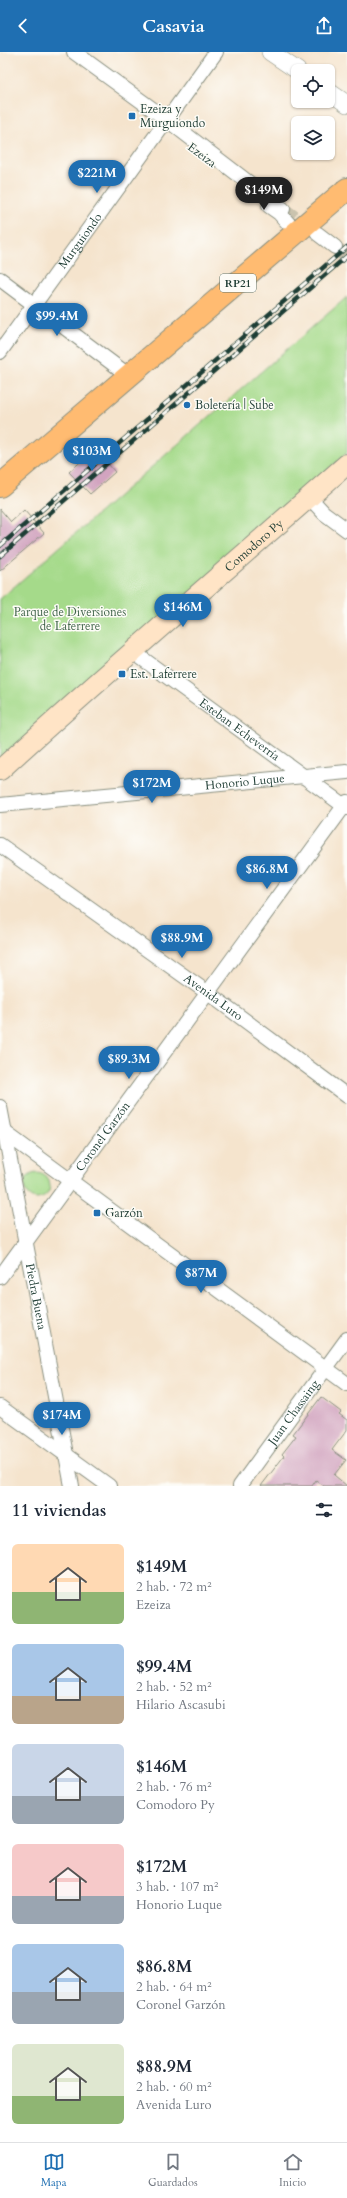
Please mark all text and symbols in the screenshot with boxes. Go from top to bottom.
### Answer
text: Casavia [142,14,205,39]
icon: back [12,15,34,37]
icon: share [313,15,335,37]
map controls [291,64,335,160]
button: locate [291,64,335,108]
place label: Ezeiza y Murguiondo [140,101,206,131]
marker: Ezeiza y Murguiondo [127,111,137,121]
button: layers [291,116,335,160]
street label: Ezeiza [184,139,220,172]
pin: $221M [69,160,125,194]
text: $221M [77,164,117,182]
pin: $149M [236,177,292,211]
text: $149M [244,181,284,199]
street label: Murguiondo [55,209,106,272]
road number: RP21 [220,274,256,292]
pin: $99.4M [24,303,90,337]
text: $99.4M [35,307,79,325]
place label: Boletería | Sube [195,397,274,413]
marker: Boletería | Sube [182,400,192,410]
pin: $103M [64,438,120,472]
text: $103M [72,442,112,460]
street label: Comodoro Py [221,515,287,575]
pin: $146M [155,594,211,628]
text: $146M [163,598,203,616]
park label: Parque de Diversiones de Laferrere [14,604,126,634]
place label: Est. Laferrere [130,666,197,682]
marker: Est. Laferrere [117,669,127,679]
street label: Esteban Echeverría [196,695,284,765]
pin: $172M [124,770,180,804]
street label: Honorio Luque [204,770,285,793]
text: $172M [132,774,172,792]
pin: $86.8M [234,856,300,890]
text: $86.8M [245,860,289,878]
pin: $88.9M [149,925,215,959]
text: $88.9M [160,929,204,947]
street label: Avenida Luro [180,970,247,1025]
pin: $89.3M [96,1046,162,1080]
text: $89.3M [107,1050,151,1068]
street label: Coronel Garzón [72,1098,134,1175]
place label: Garzón [105,1205,143,1221]
marker: Garzón [92,1208,102,1218]
pin: $87M [177,1260,225,1294]
street label: Piedra Buena [22,1262,50,1332]
text: $87M [185,1264,217,1282]
street label: Juan Chassaing [263,1376,323,1450]
pin: $174M [34,1402,90,1436]
text: $174M [42,1406,82,1424]
text: 11 viviendas [12,1499,106,1522]
icon: filters [313,1499,335,1521]
text: $149M [136,1555,187,1578]
icon: home [44,1560,92,1608]
text: 2 hab. · 72 m² [136,1578,212,1596]
text: Ezeiza [136,1596,171,1614]
text: $99.4M [136,1655,192,1678]
icon: home [44,1660,92,1708]
text: 2 hab. · 52 m² [136,1678,212,1696]
text: Hilario Ascasubi [136,1696,226,1714]
text: $146M [136,1755,187,1778]
icon: home [44,1760,92,1808]
text: 2 hab. · 76 m² [136,1778,212,1796]
text: Comodoro Py [136,1796,215,1814]
text: $172M [136,1855,187,1878]
icon: home [44,1860,92,1908]
text: 3 hab. · 107 m² [136,1878,218,1896]
text: Honorio Luque [136,1896,222,1914]
text: $86.8M [136,1955,192,1978]
icon: home [44,1960,92,2008]
text: 2 hab. · 64 m² [136,1978,212,1996]
text: Coronel Garzón [136,1996,226,2014]
text: $88.9M [136,2055,192,2078]
icon: home [44,2060,92,2108]
text: 2 hab. · 60 m² [136,2078,212,2096]
text: Avenida Luro [136,2096,212,2114]
tab: Mapa [41,2151,66,2190]
tab: Guardados [148,2151,198,2190]
tab: Inicio [279,2151,306,2190]

